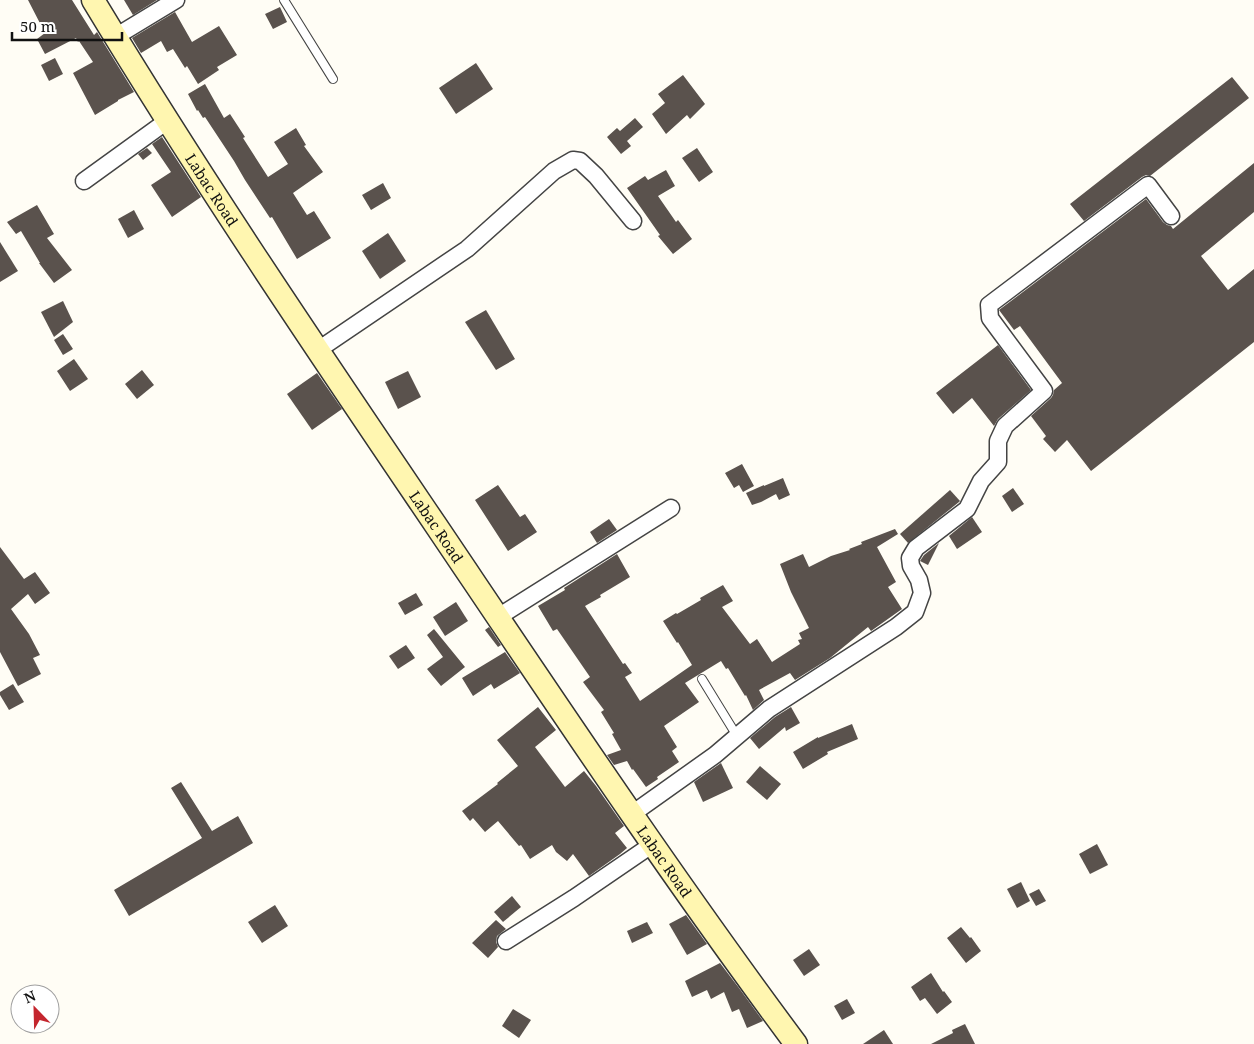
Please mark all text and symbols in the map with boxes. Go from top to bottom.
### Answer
scale bar [12,10,122,42]
text: 50 m [20,16,55,36]
street label: Labac Road [181,150,243,230]
street label: Labac Road [405,487,468,567]
street label: Labac Road [633,822,697,901]
north arrow [10,984,60,1034]
text: N [21,986,39,1007]

